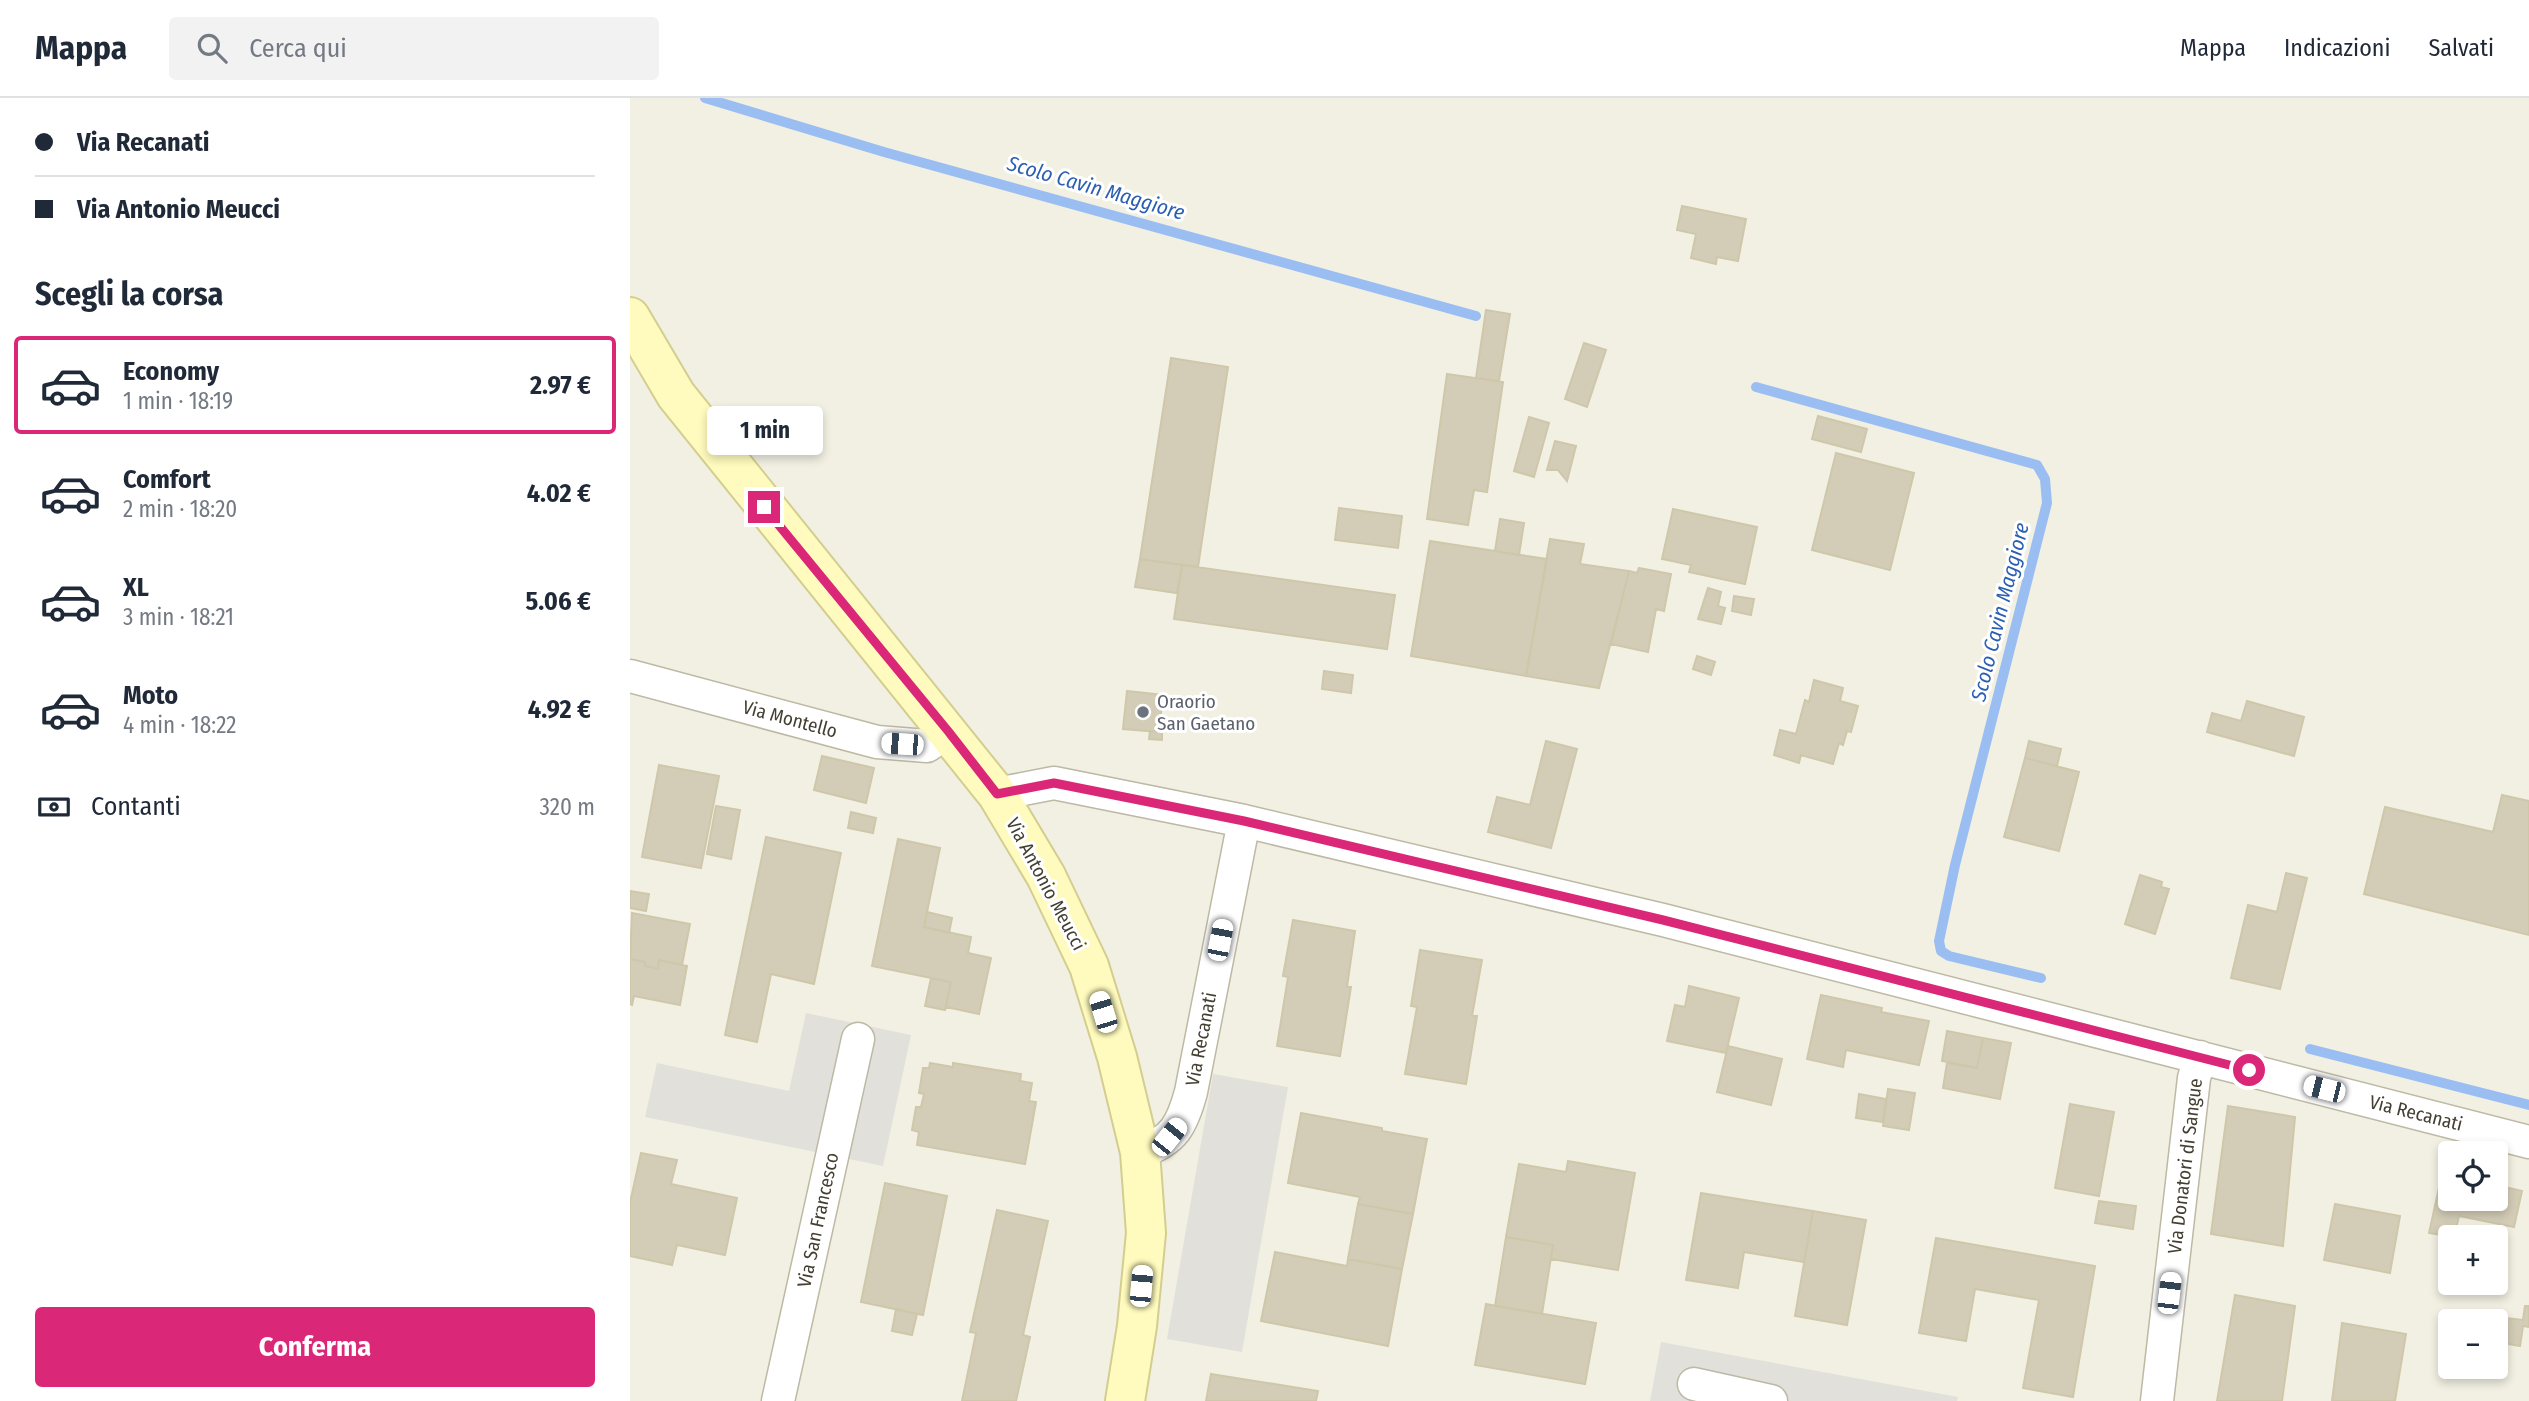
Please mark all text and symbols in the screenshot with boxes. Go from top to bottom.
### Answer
search box [169,17,659,80]
text: Mappa [35,28,127,68]
icon: search [193,29,231,67]
text: Cerca qui [249,33,347,64]
text: Mappa [2180,34,2246,62]
text: Indicazioni [2284,34,2390,62]
text: Salvati [2428,34,2494,62]
text: Via Recanati [77,127,210,158]
water label: Scolo Cavin Maggiore [1003,150,1188,226]
text: Via Antonio Meucci [77,194,280,225]
text: Scegli la corsa [35,275,223,313]
icon: car [39,354,102,417]
text: Economy [123,356,219,387]
text: 2.97 € [530,370,591,401]
text: 1 min · 18:19 [123,387,233,415]
callout: 1 min [706,406,822,454]
text: 1 min [740,416,790,444]
icon: car [39,462,102,525]
text: Comfort [123,464,211,495]
text: 4.02 € [527,478,591,509]
route end [748,491,780,523]
text: 2 min · 18:20 [123,495,237,523]
water label: Scolo Cavin Maggiore [1965,520,2035,705]
icon: car [39,570,102,633]
text: XL [123,572,149,603]
text: 5.06 € [526,586,591,617]
text: 3 min · 18:21 [123,603,234,631]
icon: car [39,678,102,741]
text: Moto [123,680,178,711]
place label: Oraorio San Gaetano [1157,690,1255,735]
text: 4.92 € [528,694,591,725]
street label: Via Montello [740,695,840,743]
marker: Oraorio San Gaetano [1135,704,1151,720]
text: 4 min · 18:22 [123,711,236,739]
car [881,732,924,756]
icon: cash [35,788,73,826]
text: Contanti [91,791,181,822]
text: 320 m [540,793,595,821]
street label: Via Antonio Meucci [1001,814,1091,954]
car [1206,917,1235,963]
car [1087,989,1120,1035]
street label: Via Recanati [1181,990,1221,1088]
route start [2233,1054,2265,1086]
car [2302,1074,2347,1104]
street label: Via Donatori di Sangue [2163,1077,2207,1255]
street label: Via Recanati [2367,1090,2465,1136]
car [1148,1114,1191,1160]
map controls [2438,1141,2508,1379]
button: locate [2438,1141,2508,1211]
street label: Via San Francesco [792,1150,844,1290]
button: + [2438,1225,2508,1295]
car [1129,1264,1154,1308]
car [2157,1271,2182,1315]
button: Conferma [35,1307,595,1387]
button: − [2438,1309,2508,1379]

